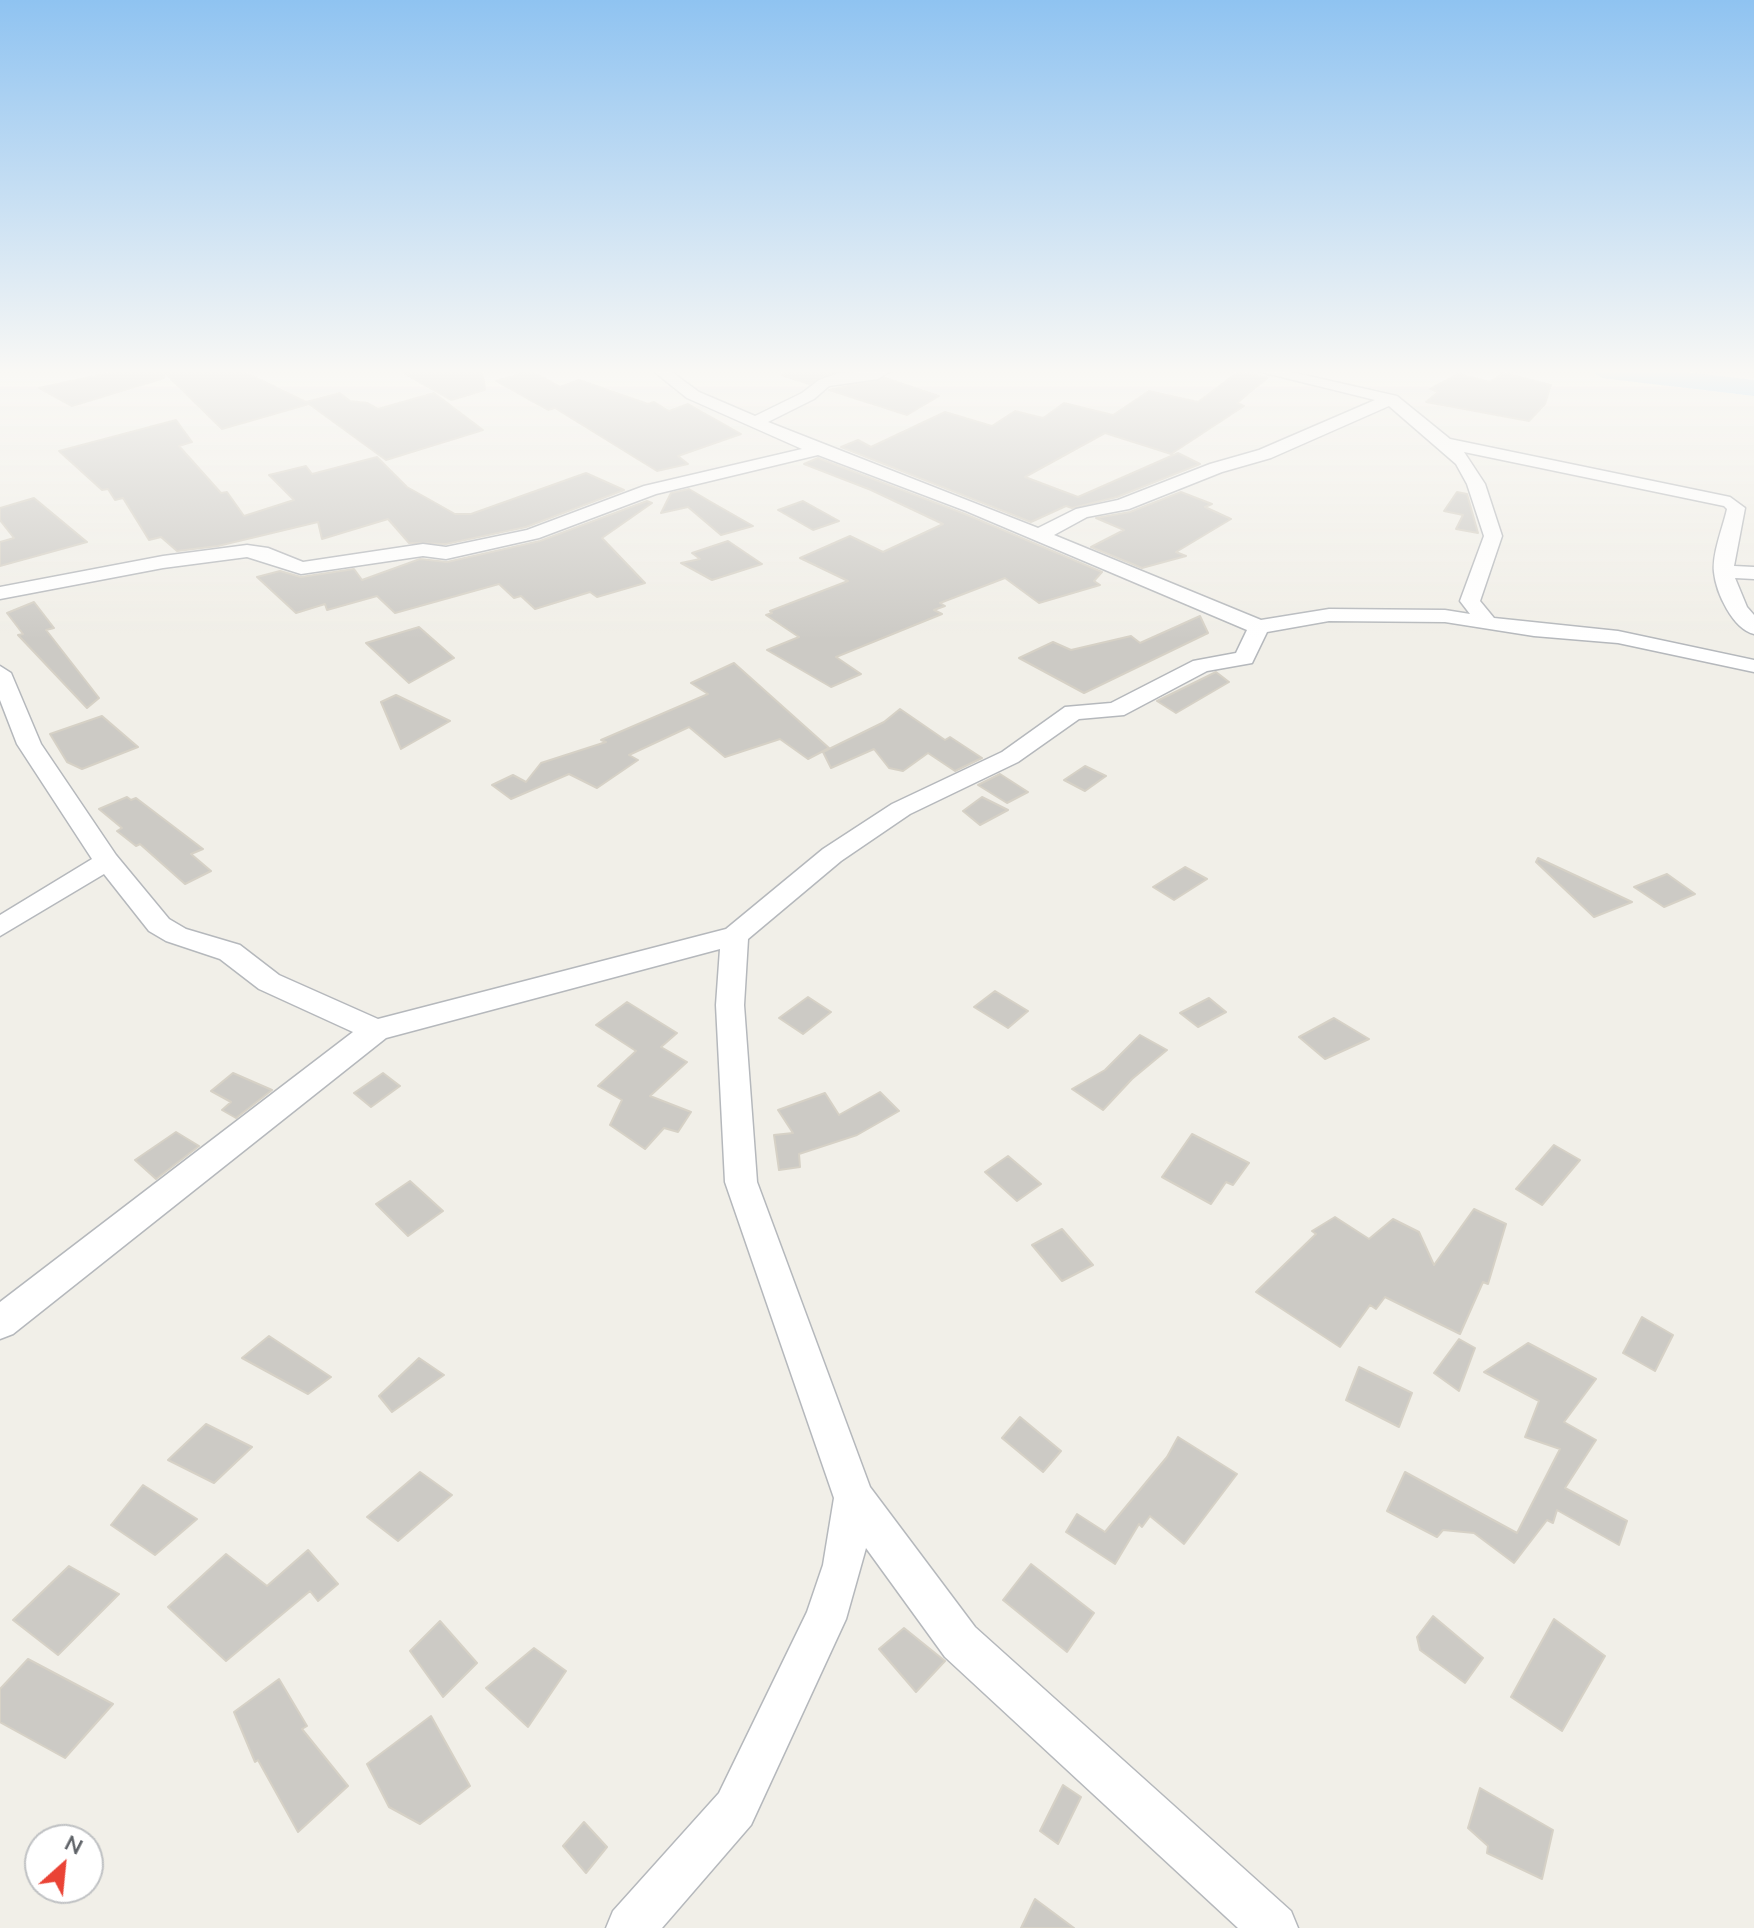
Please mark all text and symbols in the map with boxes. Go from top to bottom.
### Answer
north arrow [24,1824,104,1904]
text: N [60,1828,88,1861]

